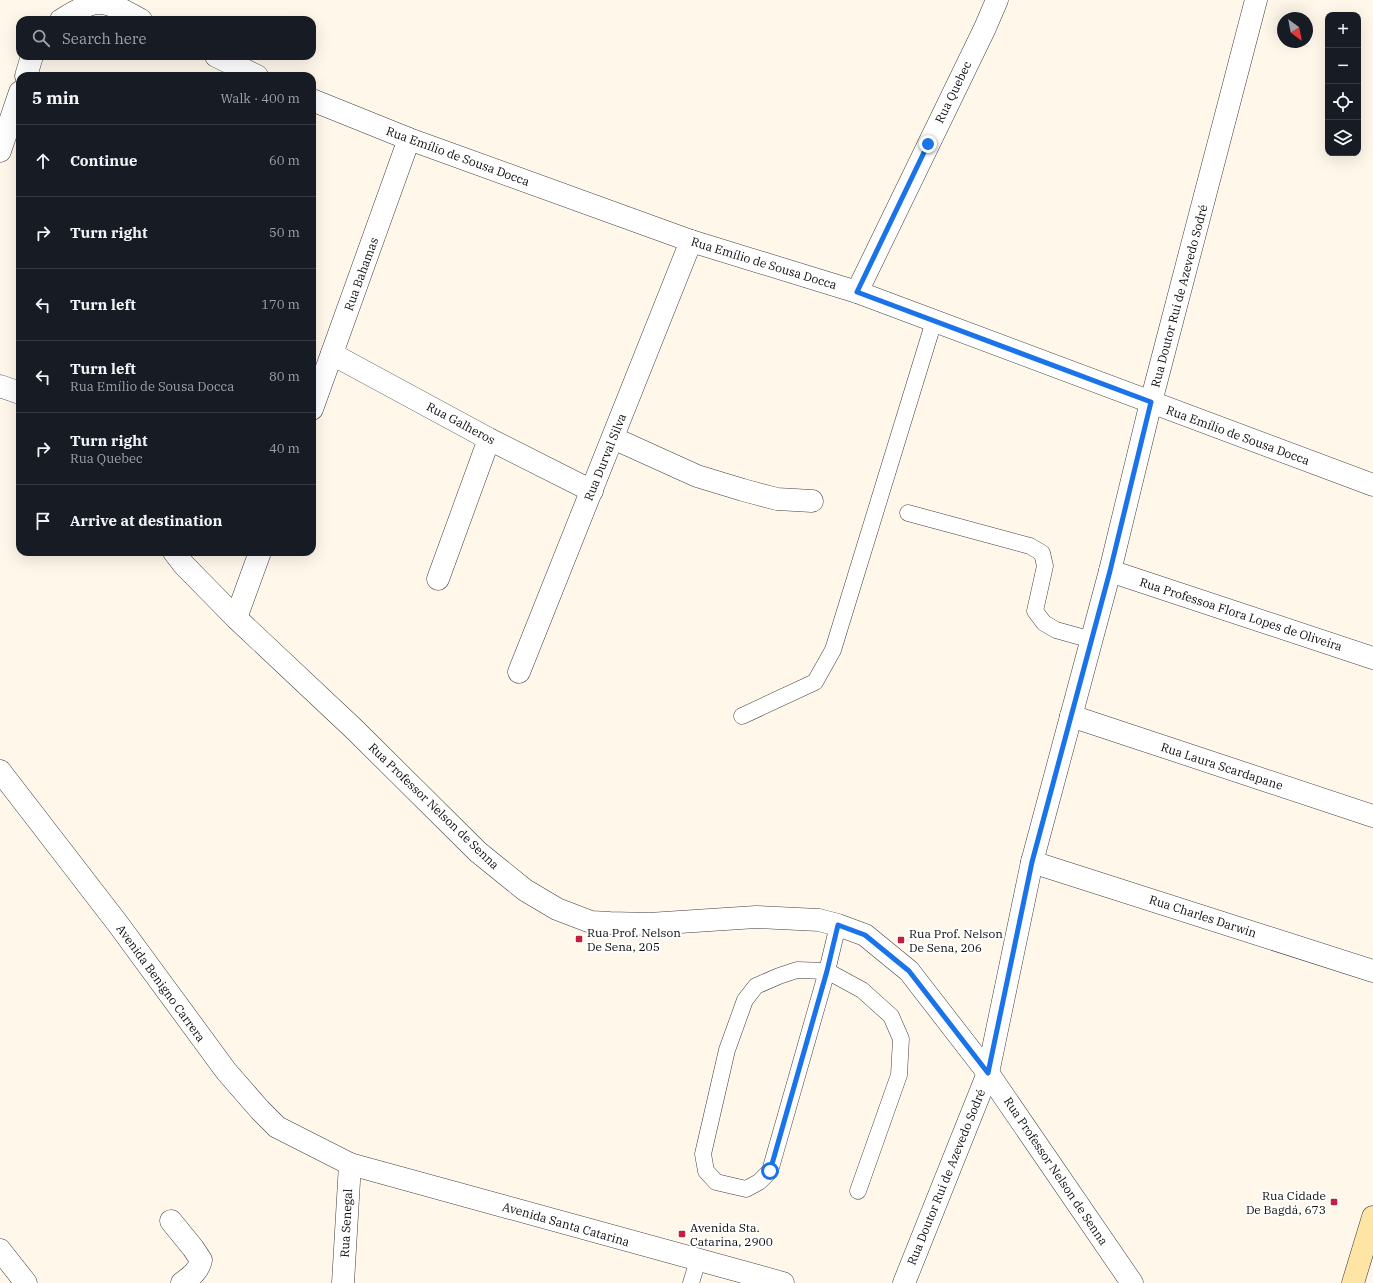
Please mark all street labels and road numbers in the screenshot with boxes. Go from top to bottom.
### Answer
street label: Rua Quebec [932,59,974,125]
street label: Rua Emílio de Sousa Docca [384,123,532,189]
street label: Rua Doutor Rui de Azevedo Sodré [1147,203,1211,389]
street label: Rua Emílio de Sousa Docca [689,234,839,292]
street label: Rua Bahamas [341,235,381,313]
street label: Rua Galheros [424,399,498,447]
street label: Rua Emílio de Sousa Docca [1164,402,1312,468]
street label: Rua Durval Silva [581,411,629,503]
street label: Rua Professoa Flora Lopes de Oliveira [1138,574,1345,654]
street label: Rua Laura Scardapane [1159,739,1285,793]
street label: Rua Professor Nelson de Senna [366,740,503,873]
street label: Rua Charles Darwin [1147,892,1259,941]
street label: Avenida Benigno Carrera [113,921,209,1045]
street label: Rua Doutor Rui de Azevedo Sodré [904,1087,988,1267]
street label: Rua Professor Nelson de Senna [1001,1094,1112,1248]
street label: Rua Senegal [337,1188,355,1258]
street label: Avenida Santa Catarina [501,1199,632,1249]

